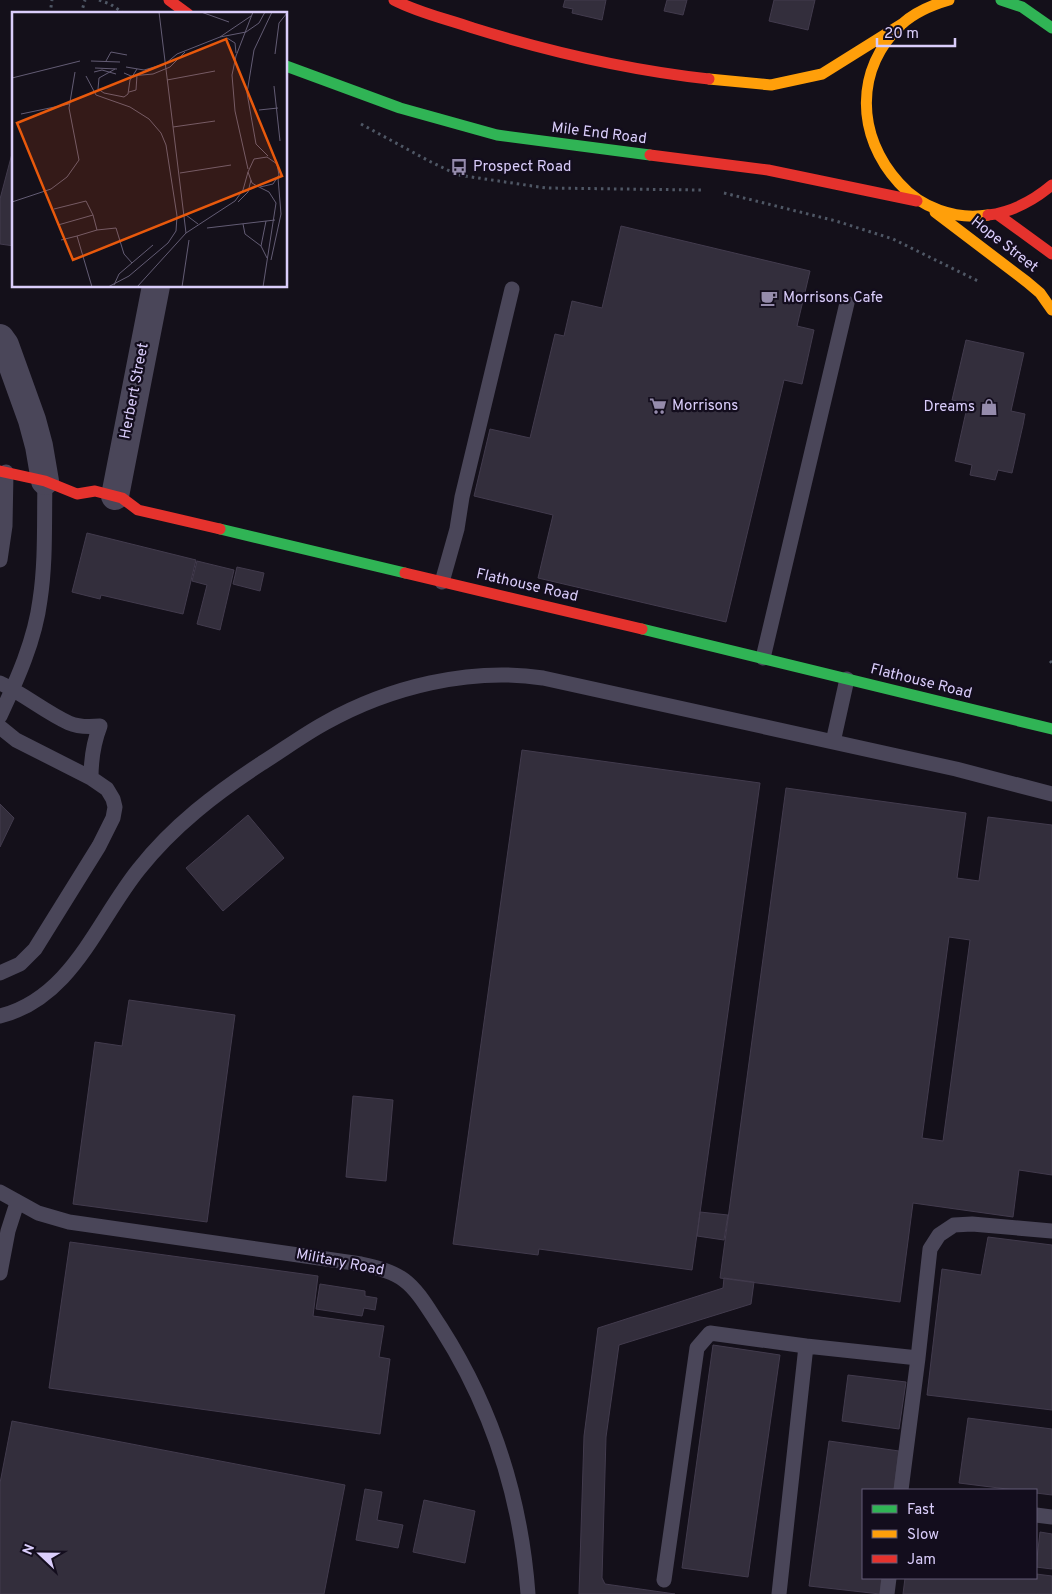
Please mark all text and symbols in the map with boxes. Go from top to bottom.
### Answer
inset map [12,12,288,288]
scale bar [877,15,954,47]
text: 20 m [884,25,919,44]
street label: Mile End Road [550,119,648,149]
bus stop icon: Prospect Road [449,157,469,177]
place label: Prospect Road [473,158,572,177]
street label: Hope Street [966,213,1042,277]
cafe icon: Morrisons Cafe [759,288,779,308]
place label: Morrisons Cafe [783,289,883,308]
street label: Herbert Street [116,341,154,441]
supermarket icon: Morrisons [648,396,668,416]
place label: Morrisons [672,397,738,416]
shop icon: Dreams [979,397,999,417]
place label: Dreams [923,398,975,417]
street label: Flathouse Road [474,565,580,607]
street label: Flathouse Road [868,660,974,704]
street label: Military Road [294,1245,386,1281]
legend [862,1489,1037,1579]
text: Fast [907,1501,935,1520]
text: Slow [907,1526,939,1545]
north arrow [15,1529,65,1579]
text: N [20,1542,39,1558]
text: Jam [907,1551,936,1570]

